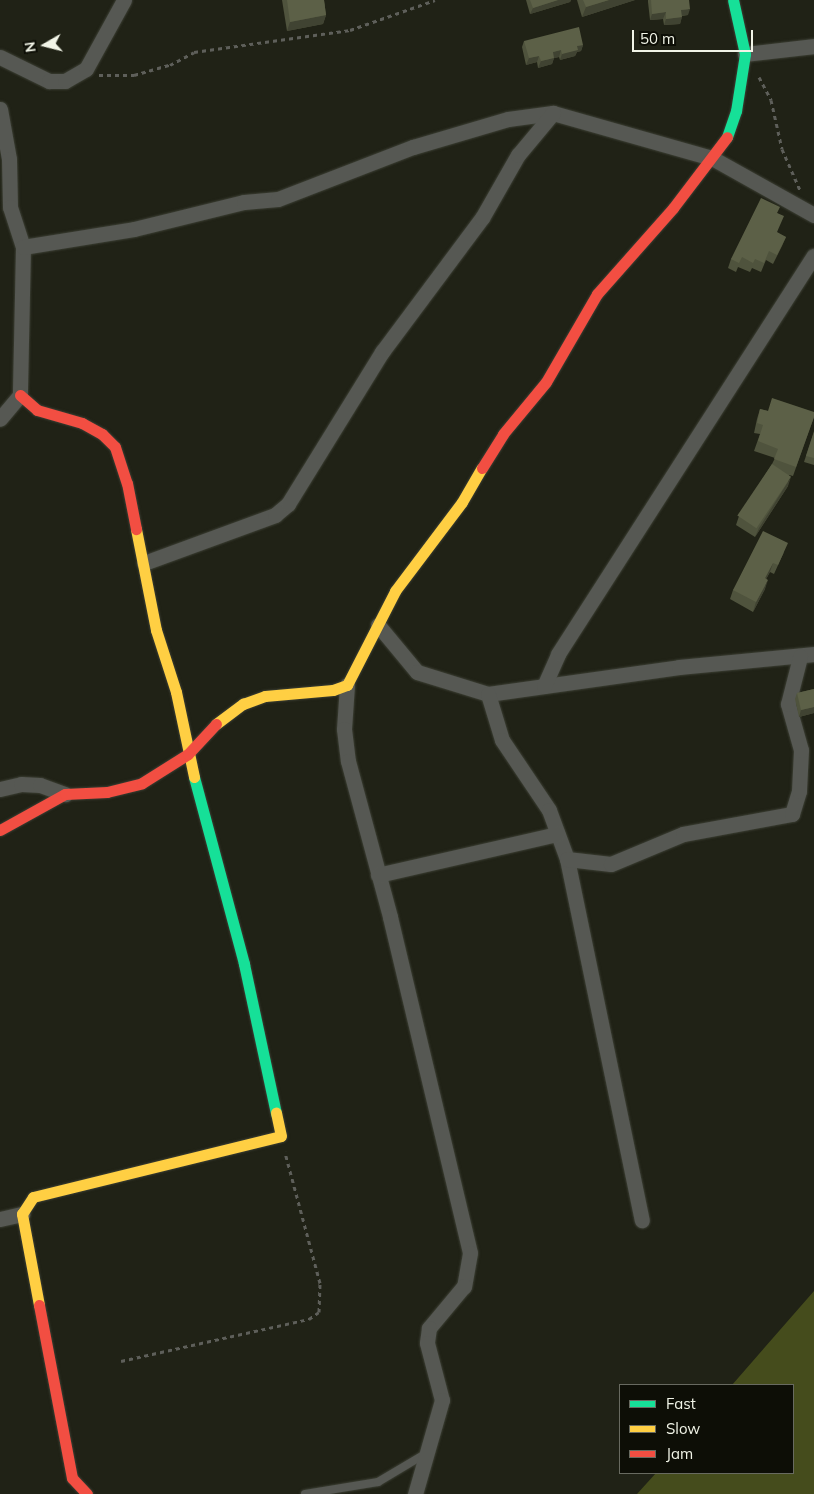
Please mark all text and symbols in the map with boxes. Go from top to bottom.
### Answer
north arrow [20,20,70,70]
scale bar [634,20,755,52]
text: 50 m [640,29,675,48]
text: N [20,41,40,54]
legend [619,1384,794,1474]
text: Fast [666,1394,696,1413]
text: Slow [666,1419,700,1438]
text: Jam [666,1444,693,1463]

